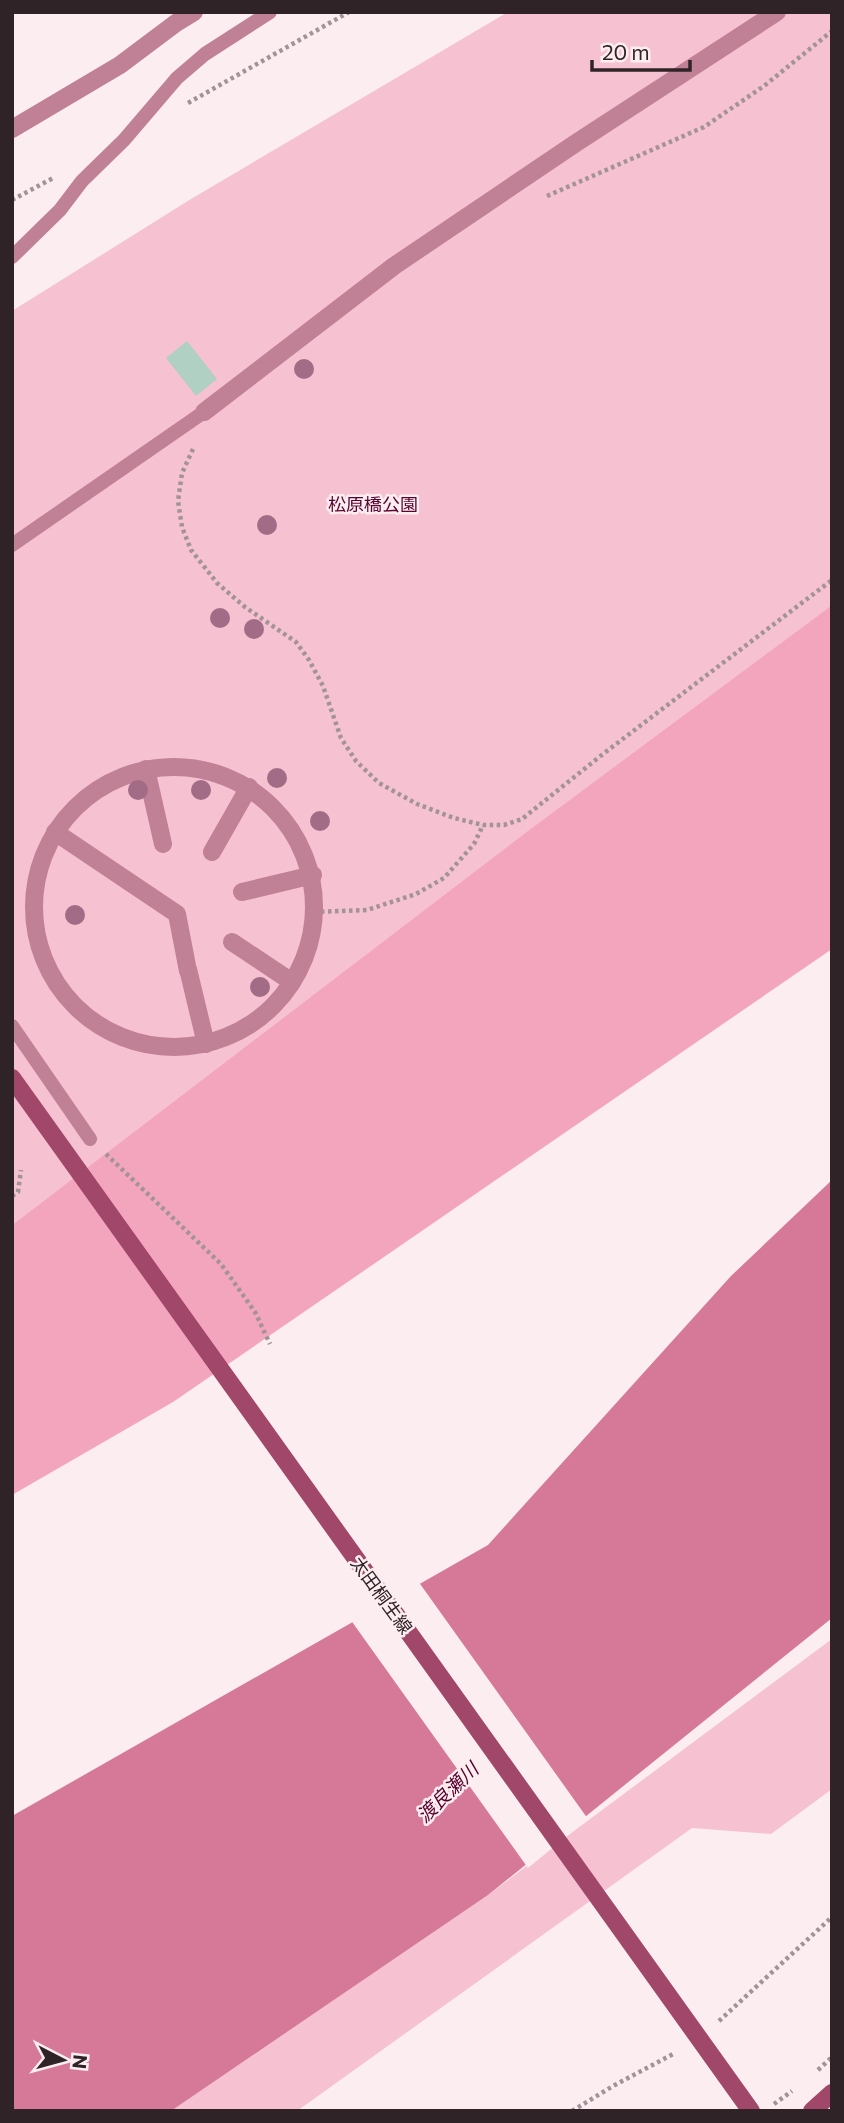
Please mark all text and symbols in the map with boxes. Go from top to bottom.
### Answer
scale bar [592,28,690,72]
text: 20 m [602,39,650,64]
park label: 松原橋公園 [328,493,418,515]
street label: 太田桐生線 [347,1552,417,1638]
water label: 渡良瀬川 [412,1756,484,1827]
north arrow [28,2025,98,2095]
text: N [68,2054,93,2070]

